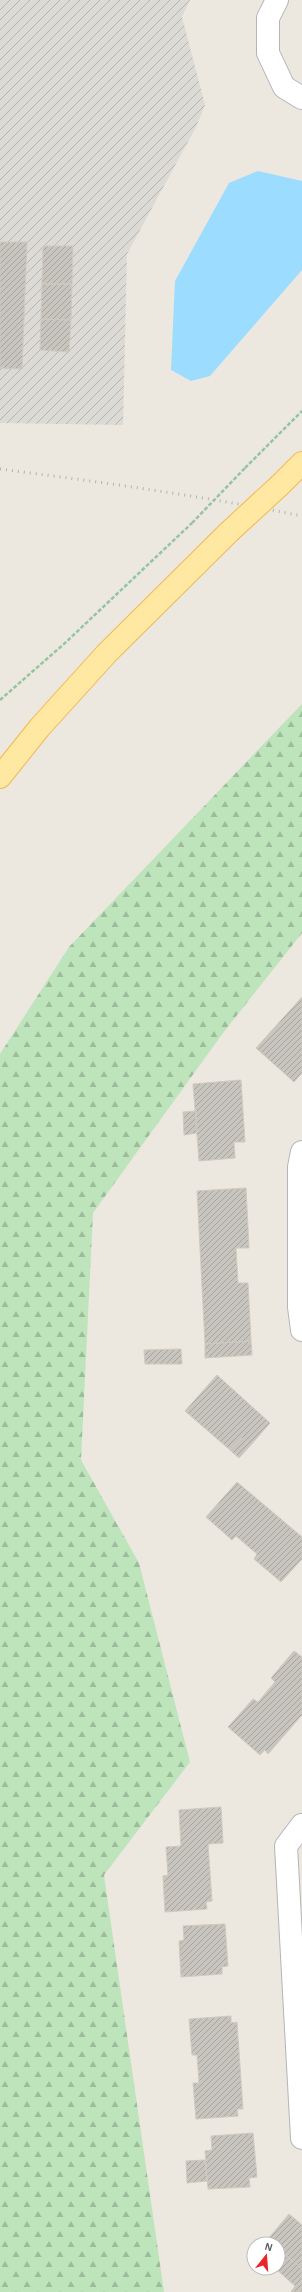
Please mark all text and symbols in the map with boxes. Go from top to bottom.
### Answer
north arrow [246,2236,286,2276]
text: N [264,2241,274,2253]

